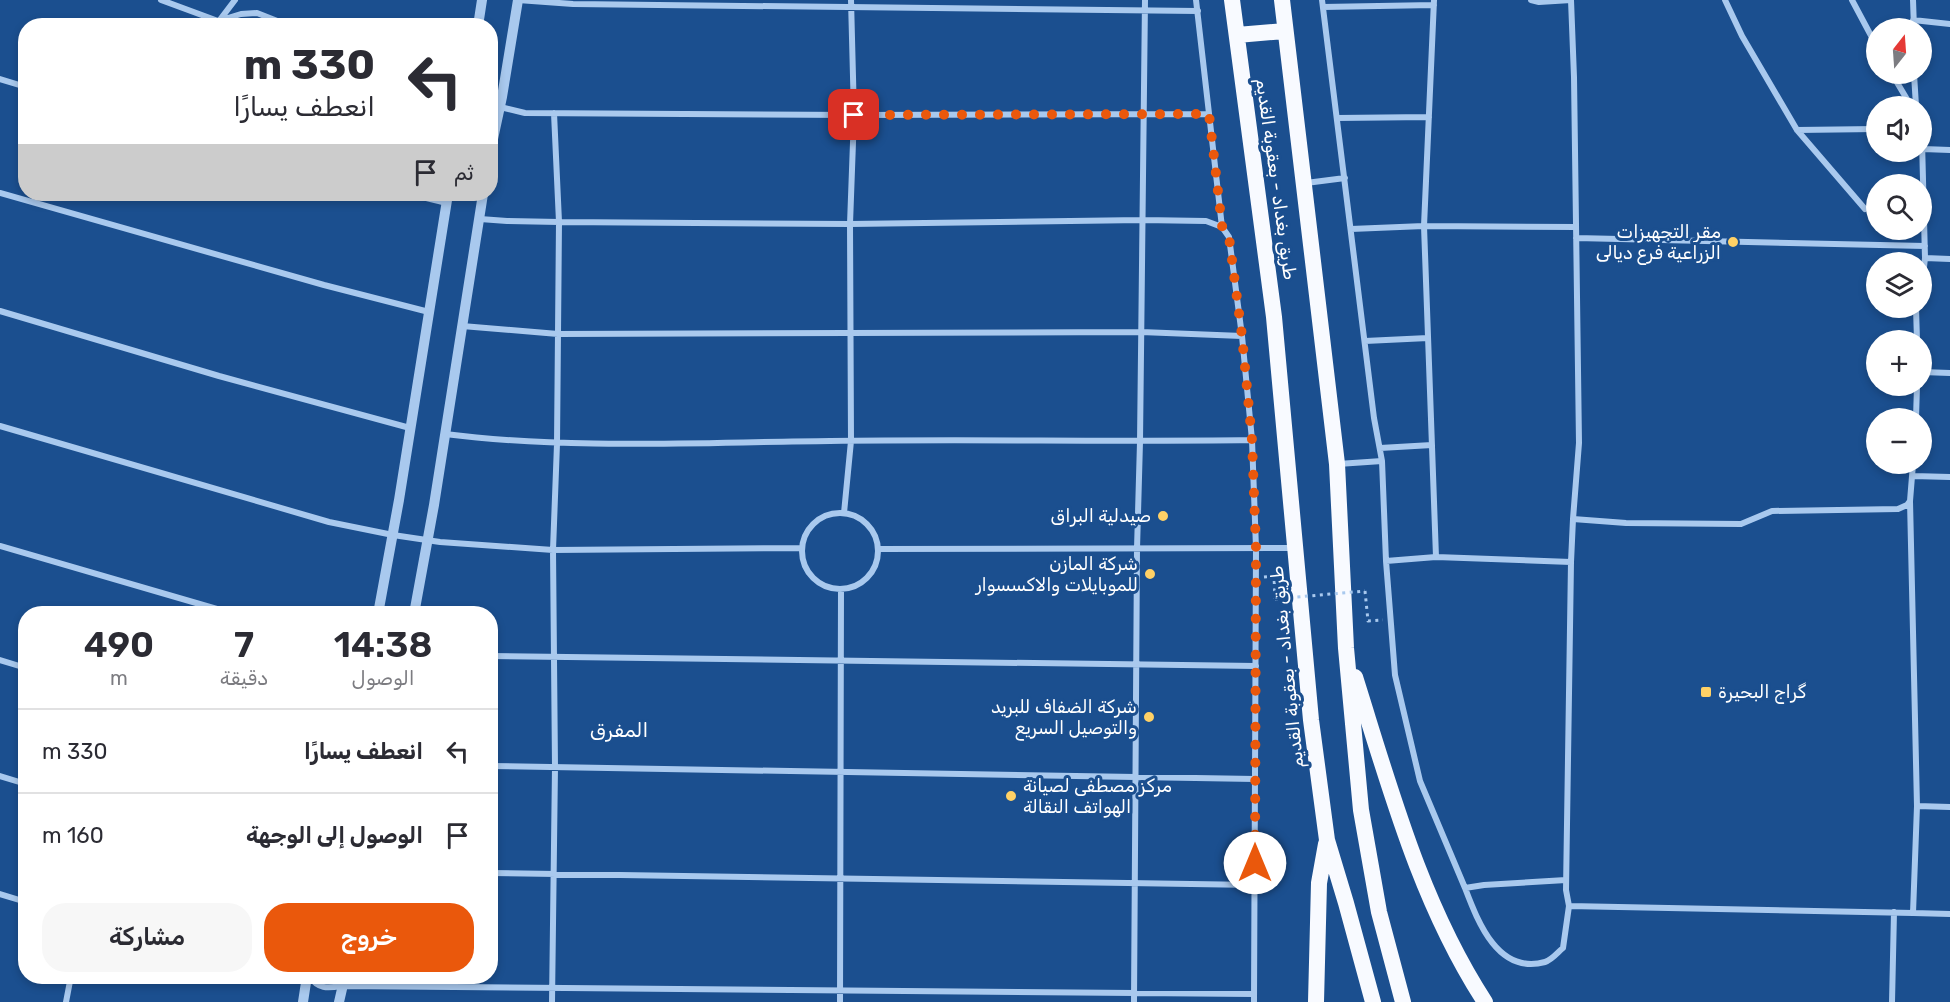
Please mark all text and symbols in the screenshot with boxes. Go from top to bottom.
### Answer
north arrow [1866,18,1932,84]
map controls [1866,18,1932,474]
text: 330 m [244,40,375,90]
icon: left [396,42,474,120]
street label: طريق بغداد - بعقوبة القديم [1250,77,1301,281]
pin [828,89,879,140]
text: انعطف يسارًا [233,91,375,123]
button: sound [1866,96,1932,162]
icon: arrive [837,98,870,131]
icon: arrive [409,156,442,189]
text: ثم [454,159,474,186]
button: search [1866,174,1932,240]
place label: مقر التجهيزات الزراعية فرع ديالى [1596,221,1721,265]
marker: مقر التجهيزات الزراعية فرع ديالى [1726,235,1740,249]
button: layers [1866,252,1932,318]
button: + [1866,330,1932,396]
button: − [1866,408,1932,474]
place label: صيدلية البراق [1051,505,1151,527]
marker: صيدلية البراق [1156,509,1170,523]
place label: شركة المازن للموبايلات والاكسسوار [975,553,1138,596]
street label: طريق بغداد - بعقوبة القديم [1265,565,1310,769]
marker: شركة المازن للموبايلات والاكسسوار [1143,567,1157,581]
text: 490 [84,623,154,666]
text: 7 [234,623,254,666]
text: 14:38 [334,623,432,666]
text: m [110,666,128,690]
text: دقيقة [220,666,268,690]
text: الوصول [352,666,415,690]
place label: گراج البحيرة [1718,681,1806,704]
marker: گراج البحيرة [1699,685,1713,699]
place label: شركة الضفاف للبريد والتوصيل السريع [991,696,1137,741]
marker: شركة الضفاف للبريد والتوصيل السريع [1142,710,1156,724]
district label: المفرق [590,718,648,742]
icon: left [441,735,474,768]
text: 330 m [42,738,107,765]
text: انعطف يسارًا [304,738,423,765]
place label: مركز مصطفى لصيانة الهواتف النقالة [1023,775,1172,818]
marker: مركز مصطفى لصيانة الهواتف النقالة [1004,789,1018,803]
icon: arrive [441,819,474,852]
text: 160 m [42,822,104,849]
text: الوصول إلى الوجهة [246,822,423,849]
position arrow [1223,831,1287,895]
button: مشاركة [42,903,252,972]
button: خروج [264,903,474,972]

